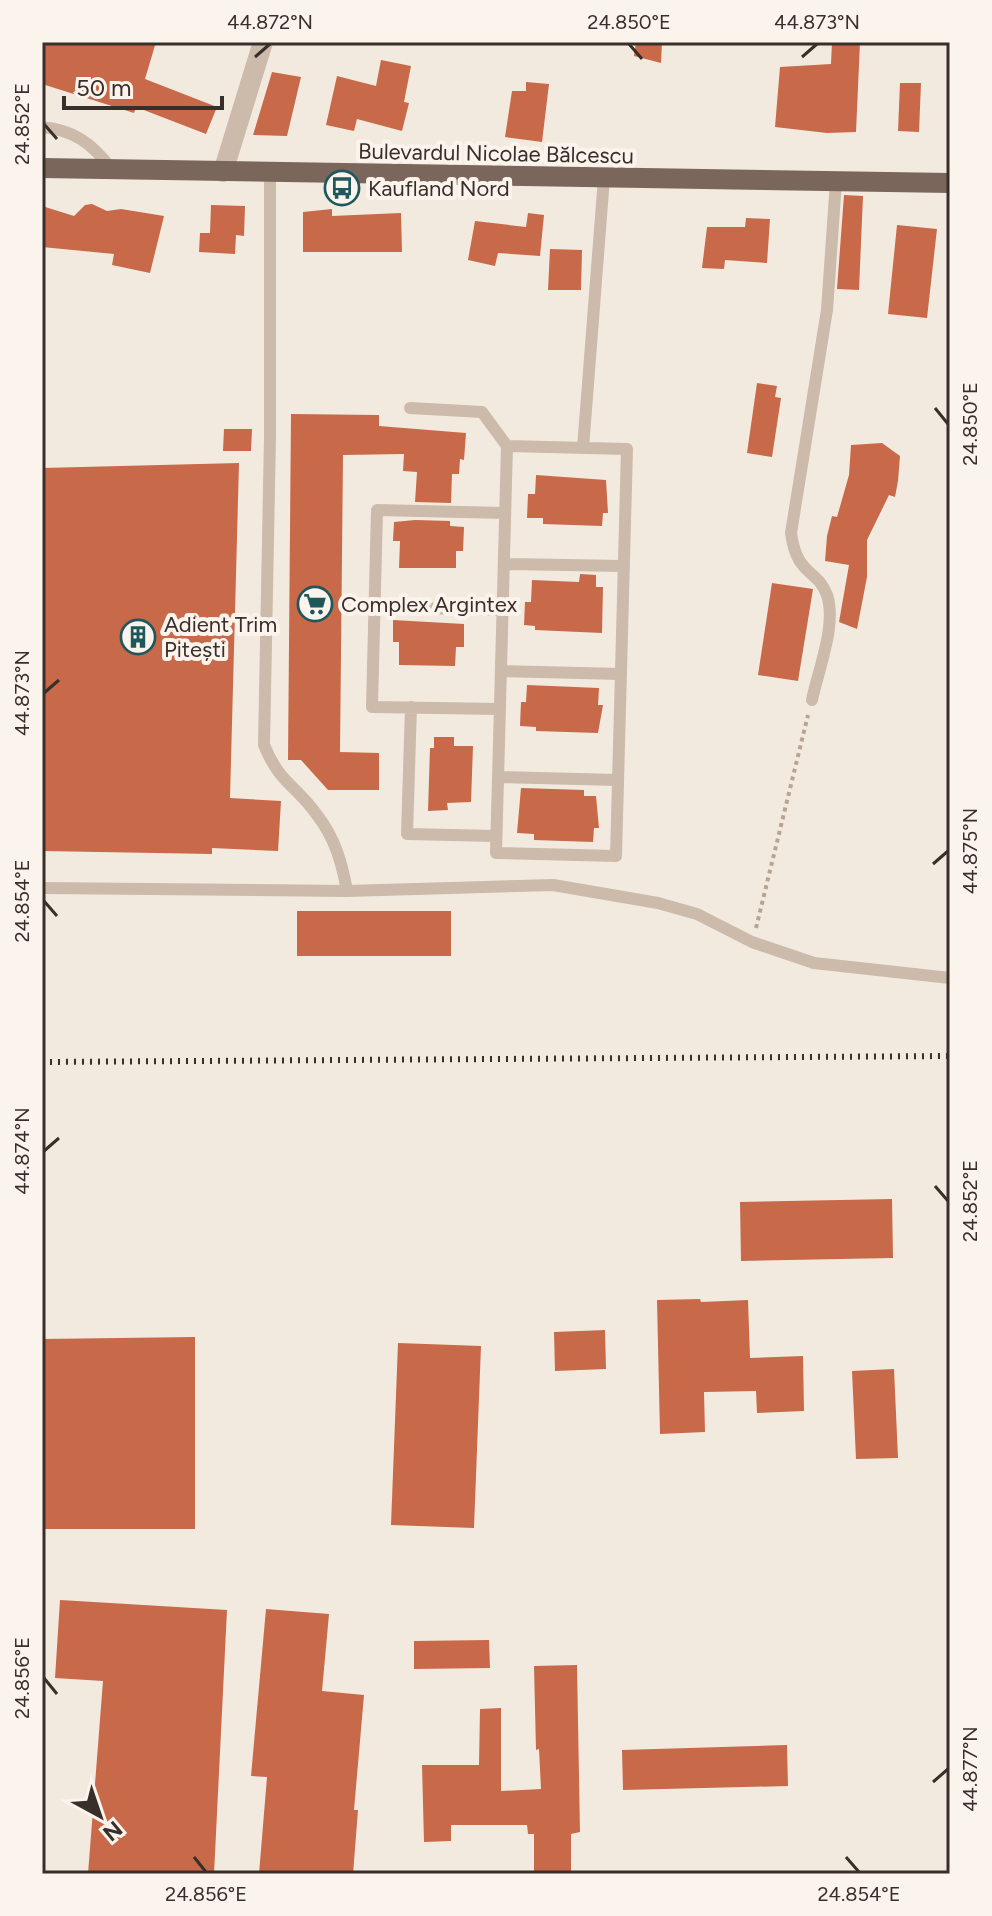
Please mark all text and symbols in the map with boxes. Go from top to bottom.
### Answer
text: 44.872°N [227,10,313,34]
text: 24.850°E [587,10,671,34]
text: 44.873°N [774,10,860,34]
scale bar [64,60,222,110]
text: 50 m [76,73,132,102]
text: 24.852°E [10,83,34,165]
street label: Bulevardul Nicolae Bălcescu [358,138,634,169]
bus stop icon: Kaufland Nord [323,169,361,207]
place label: Kaufland Nord [368,175,510,202]
text: 24.850°E [958,382,982,466]
supermarket icon: Complex Argintex [296,585,334,623]
place label: Complex Argintex [341,591,518,618]
place label: Adient Trim Pitești [164,611,277,663]
building icon: Adient Trim Pitești [119,618,157,656]
text: 44.873°N [10,650,34,736]
text: 44.875°N [958,808,982,894]
text: 24.854°E [10,859,34,943]
text: 44.874°N [10,1107,34,1195]
text: 24.852°E [958,1160,982,1242]
text: 24.856°E [10,1637,34,1719]
text: 44.877°N [958,1726,982,1812]
north arrow [60,1776,140,1856]
text: N [97,1815,128,1847]
text: 24.856°E [165,1882,247,1906]
text: 24.854°E [817,1882,901,1906]

